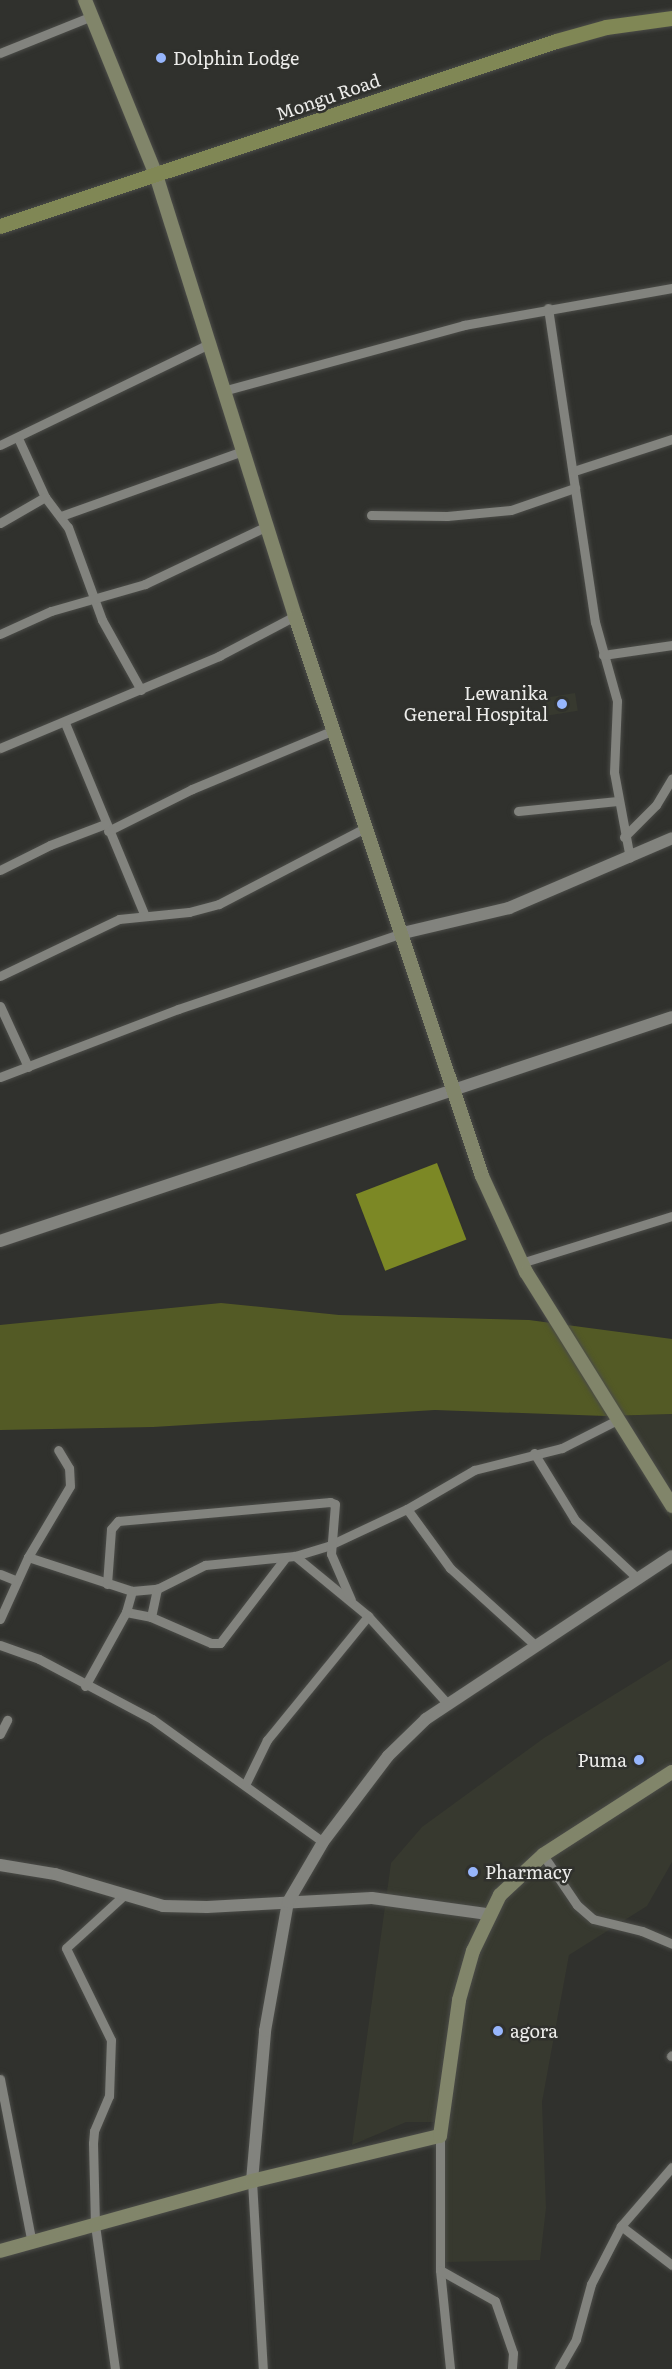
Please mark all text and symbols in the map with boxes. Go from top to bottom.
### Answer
place label: Dolphin Lodge [173,47,299,69]
marker: Dolphin Lodge [154,51,168,65]
street label: Mongu Road [273,69,383,125]
place label: Lewanika General Hospital [404,683,548,726]
marker: Lewanika General Hospital [553,695,571,713]
place label: Puma [578,1749,627,1771]
marker: Puma [632,1753,646,1767]
place label: Pharmacy [485,1861,572,1883]
marker: Pharmacy [466,1865,480,1879]
place label: agora [510,2020,558,2042]
marker: agora [491,2024,505,2038]

